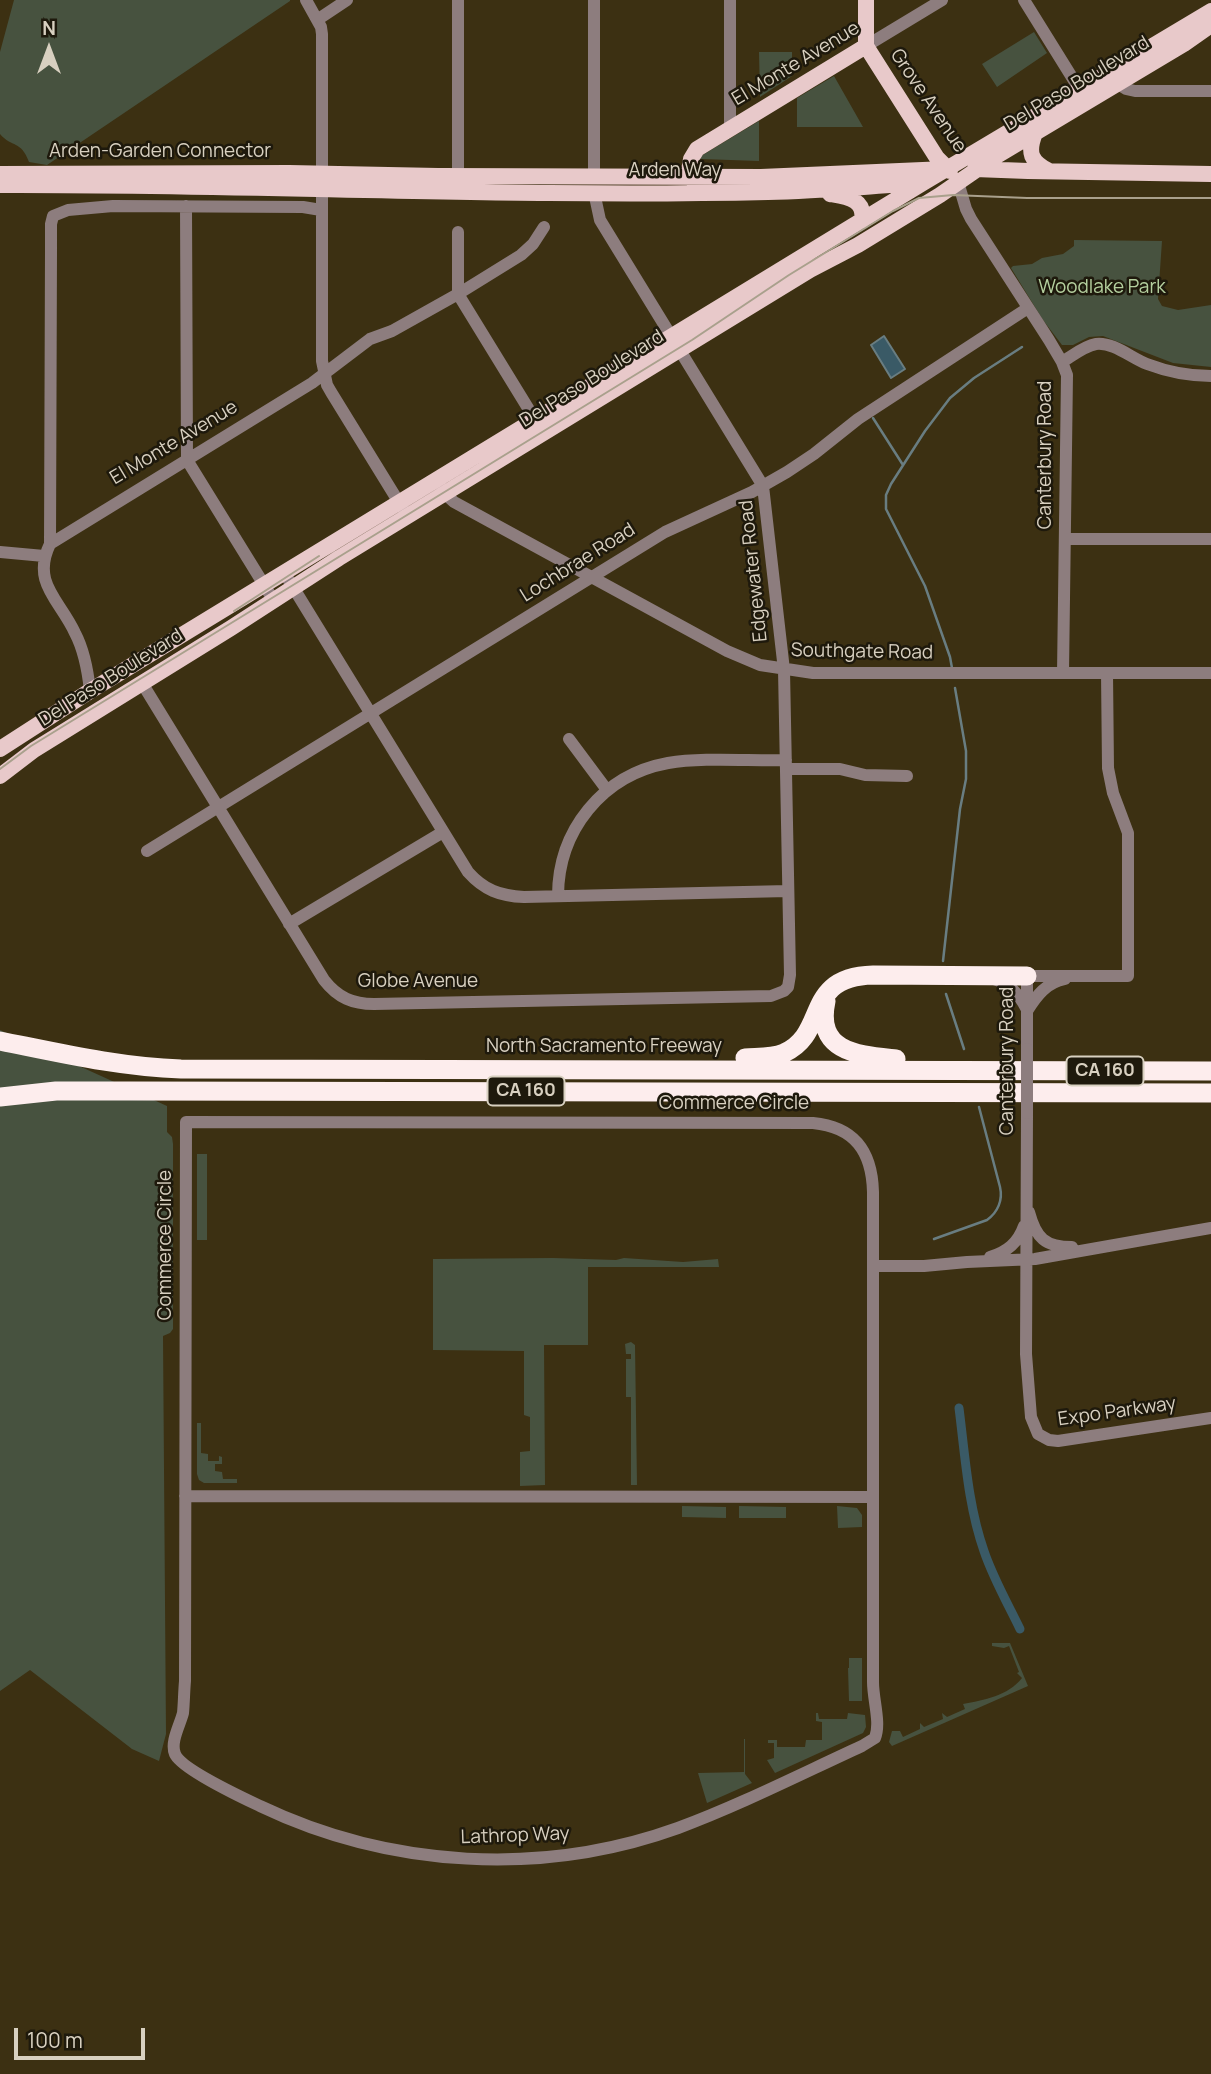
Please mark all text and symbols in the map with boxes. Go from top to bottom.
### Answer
north arrow [14,14,84,84]
text: N [42,15,56,41]
street label: El Monte Avenue [728,17,864,111]
street label: Del Paso Boulevard [1000,32,1154,136]
street label: Grove Avenue [885,45,971,157]
street label: Arden-Garden Connector [49,141,271,163]
street label: Arden Way [629,160,721,182]
park label: Woodlake Park [1038,277,1166,299]
street label: Del Paso Boulevard [516,325,668,433]
street label: Canterbury Road [1035,381,1057,529]
street label: El Monte Avenue [106,396,242,490]
street label: Edgewater Road [735,499,773,643]
street label: Lochbrae Road [516,519,640,607]
street label: Del Paso Boulevard [35,624,187,732]
street label: Southgate Road [791,639,933,665]
street label: Globe Avenue [358,971,478,993]
street label: Canterbury Road [997,987,1019,1135]
street label: North Sacramento Freeway [486,1036,722,1058]
road number: CA 160 [1066,1056,1144,1086]
road number: CA 160 [488,1076,564,1106]
street label: Commerce Circle [659,1093,809,1115]
street label: Commerce Circle [155,1170,177,1320]
street label: Expo Parkway [1056,1392,1178,1432]
street label: Lathrop Way [460,1823,570,1849]
scale bar [18,2014,149,2058]
text: 100 m [27,2026,83,2054]

